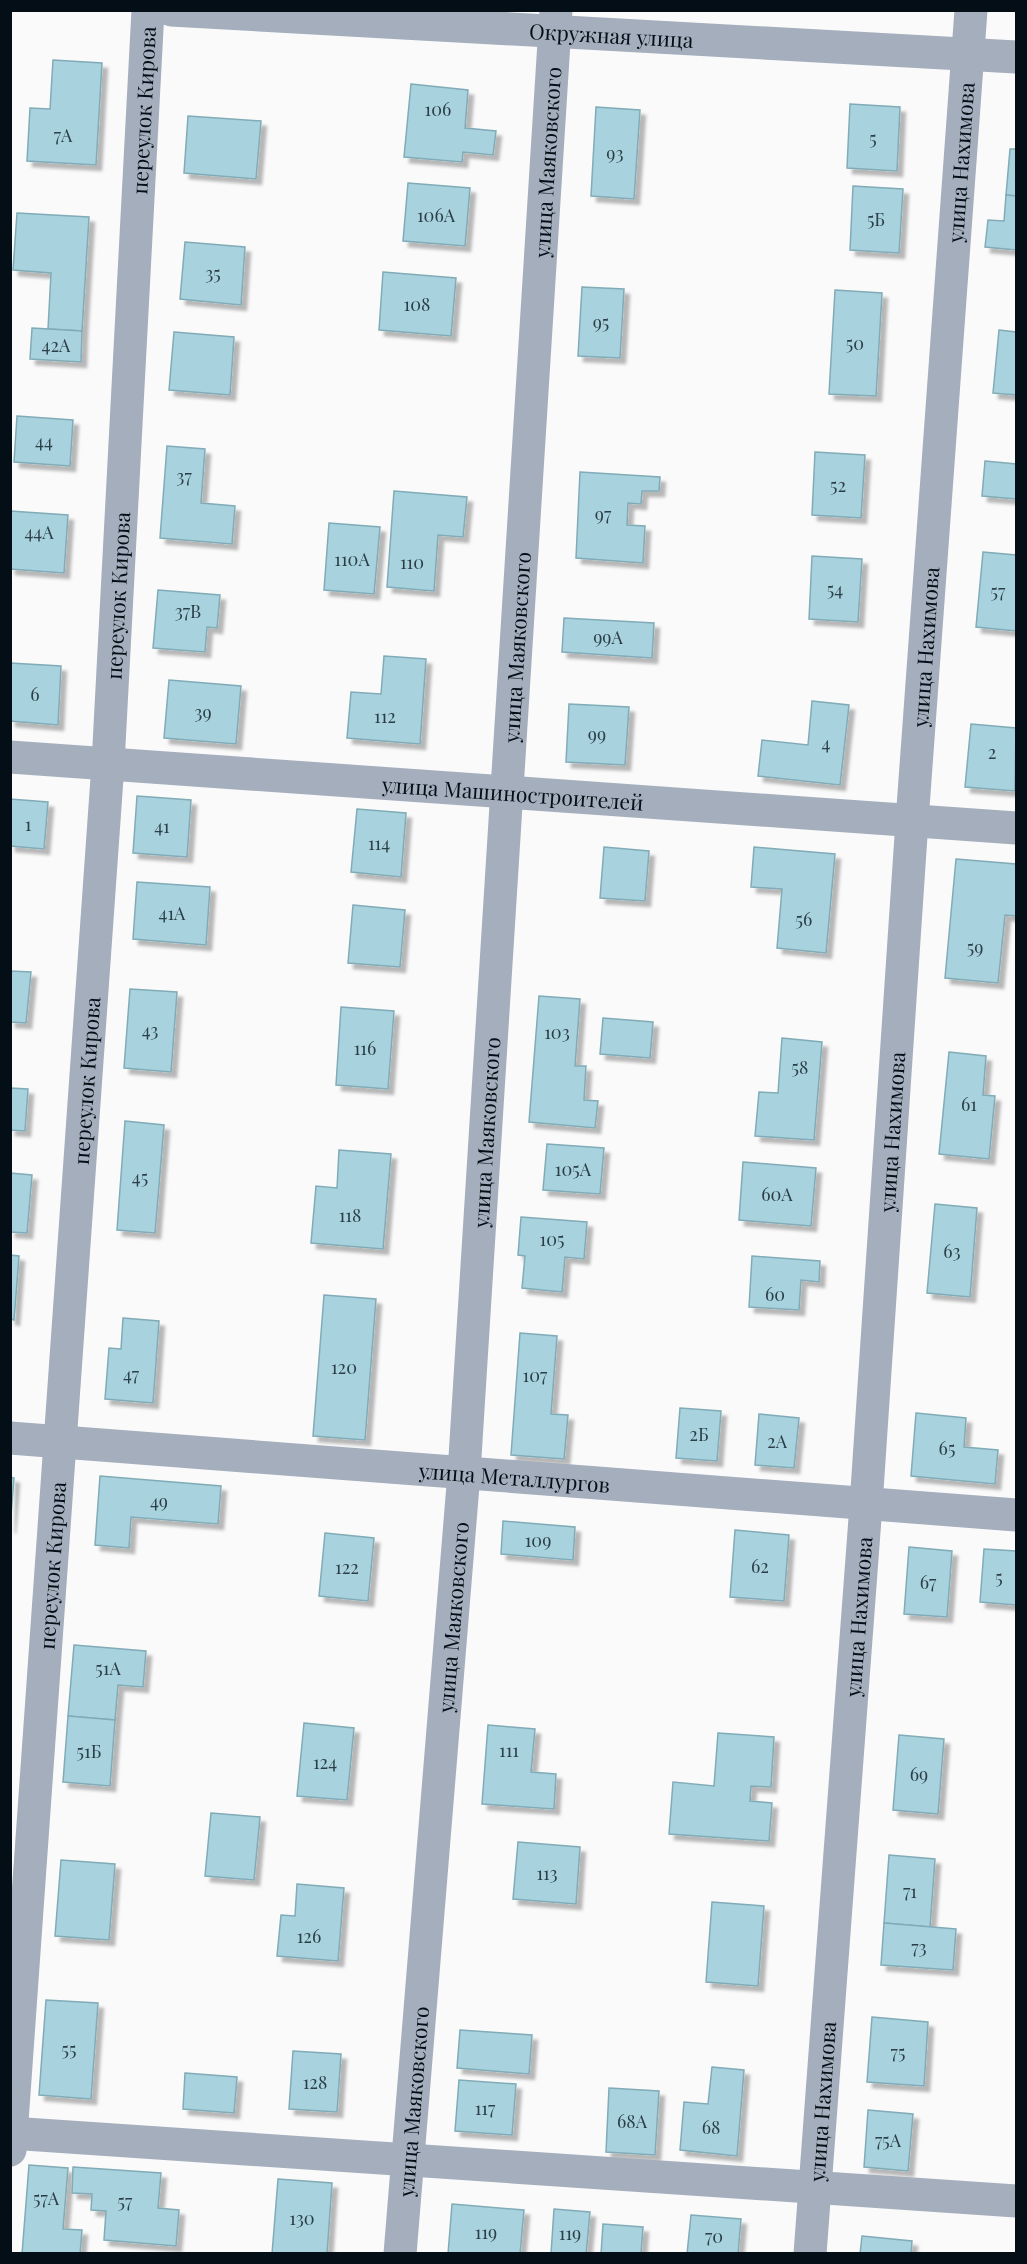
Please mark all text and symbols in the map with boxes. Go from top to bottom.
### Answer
street label: Окружная улица [528,16,695,53]
street label: переулок Кирова [124,25,161,195]
street label: улица Маяковского [526,66,566,260]
street label: улица Нахимова [940,81,980,245]
house number: 106 [425,97,451,121]
house number: 7А [54,123,73,147]
house number: 5 [869,126,877,150]
house number: 93 [606,141,624,165]
house number: 106А [417,203,456,227]
house number: 5Б [867,207,885,231]
house number: 35 [205,261,221,285]
house number: 108 [404,292,430,316]
house number: 95 [593,310,609,334]
house number: 50 [846,331,864,355]
house number: 42А [42,333,71,357]
house number: 44 [35,429,53,453]
house number: 37 [176,464,192,488]
house number: 52 [830,473,846,497]
house number: 97 [595,502,612,526]
street label: переулок Кирова [98,510,135,680]
house number: 44А [24,520,54,544]
house number: 110А [334,547,370,571]
house number: 110 [400,550,424,574]
street label: улица Маяковского [496,551,536,745]
street label: улица Нахимова [905,565,944,729]
house number: 54 [827,577,843,601]
house number: 57 [991,579,1006,603]
house number: 37В [175,599,201,623]
house number: 99А [593,625,623,649]
house number: 6 [30,682,40,706]
house number: 39 [194,700,212,724]
house number: 112 [374,704,396,728]
house number: 99 [588,722,606,746]
house number: 4 [822,731,831,755]
house number: 2 [988,740,996,764]
street label: улица Машиностроителей [380,769,644,816]
house number: 1 [25,812,32,836]
house number: 41 [154,814,170,838]
house number: 114 [368,831,390,855]
house number: 41А [159,901,186,925]
house number: 56 [796,907,812,931]
house number: 59 [967,935,983,959]
street label: переулок Кирова [66,995,106,1166]
house number: 43 [142,1018,158,1042]
house number: 103 [544,1020,570,1044]
house number: 116 [354,1036,376,1060]
street label: улица Маяковского [465,1036,505,1230]
street label: улица Нахимова [872,1050,910,1214]
house number: 58 [792,1055,808,1079]
house number: 61 [961,1092,977,1116]
house number: 105А [555,1157,592,1181]
house number: 45 [132,1165,148,1189]
house number: 60А [761,1182,793,1206]
house number: 118 [339,1203,361,1227]
house number: 105 [540,1227,564,1251]
house number: 63 [943,1239,961,1263]
house number: 60 [765,1282,785,1306]
house number: 120 [331,1355,357,1379]
house number: 47 [123,1362,140,1386]
house number: 107 [523,1363,548,1387]
house number: 2Б [689,1422,709,1446]
house number: 2А [767,1429,788,1453]
house number: 65 [939,1436,955,1460]
street label: улица Металлургов [417,1455,611,1498]
street label: переулок Кирова [31,1480,71,1650]
house number: 49 [150,1489,168,1513]
street label: улица Маяковского [430,1521,474,1715]
house number: 109 [525,1528,551,1552]
street label: улица Нахимова [838,1535,878,1699]
house number: 62 [751,1554,769,1578]
house number: 122 [335,1555,359,1579]
house number: 5 [995,1565,1003,1589]
house number: 67 [920,1570,937,1594]
house number: 51А [95,1656,121,1680]
house number: 111 [499,1738,519,1762]
house number: 51Б [77,1739,101,1763]
house number: 124 [313,1750,337,1774]
house number: 69 [910,1762,928,1786]
house number: 113 [536,1861,558,1885]
house number: 71 [903,1879,917,1903]
house number: 126 [297,1924,321,1948]
house number: 73 [911,1935,927,1959]
street label: улица Маяковского [391,2005,434,2199]
street label: улица Нахимова [801,2020,841,2184]
house number: 55 [62,2037,76,2061]
house number: 75 [891,2040,905,2064]
house number: 128 [303,2070,327,2094]
house number: 117 [475,2096,496,2120]
house number: 68А [617,2109,648,2133]
house number: 68 [702,2115,720,2139]
house number: 75А [875,2128,902,2152]
house number: 57А [33,2186,60,2210]
house number: 57 [118,2189,133,2213]
house number: 130 [289,2206,315,2230]
house number: 119 [475,2220,497,2244]
house number: 119 [559,2221,581,2245]
house number: 70 [705,2224,723,2248]

